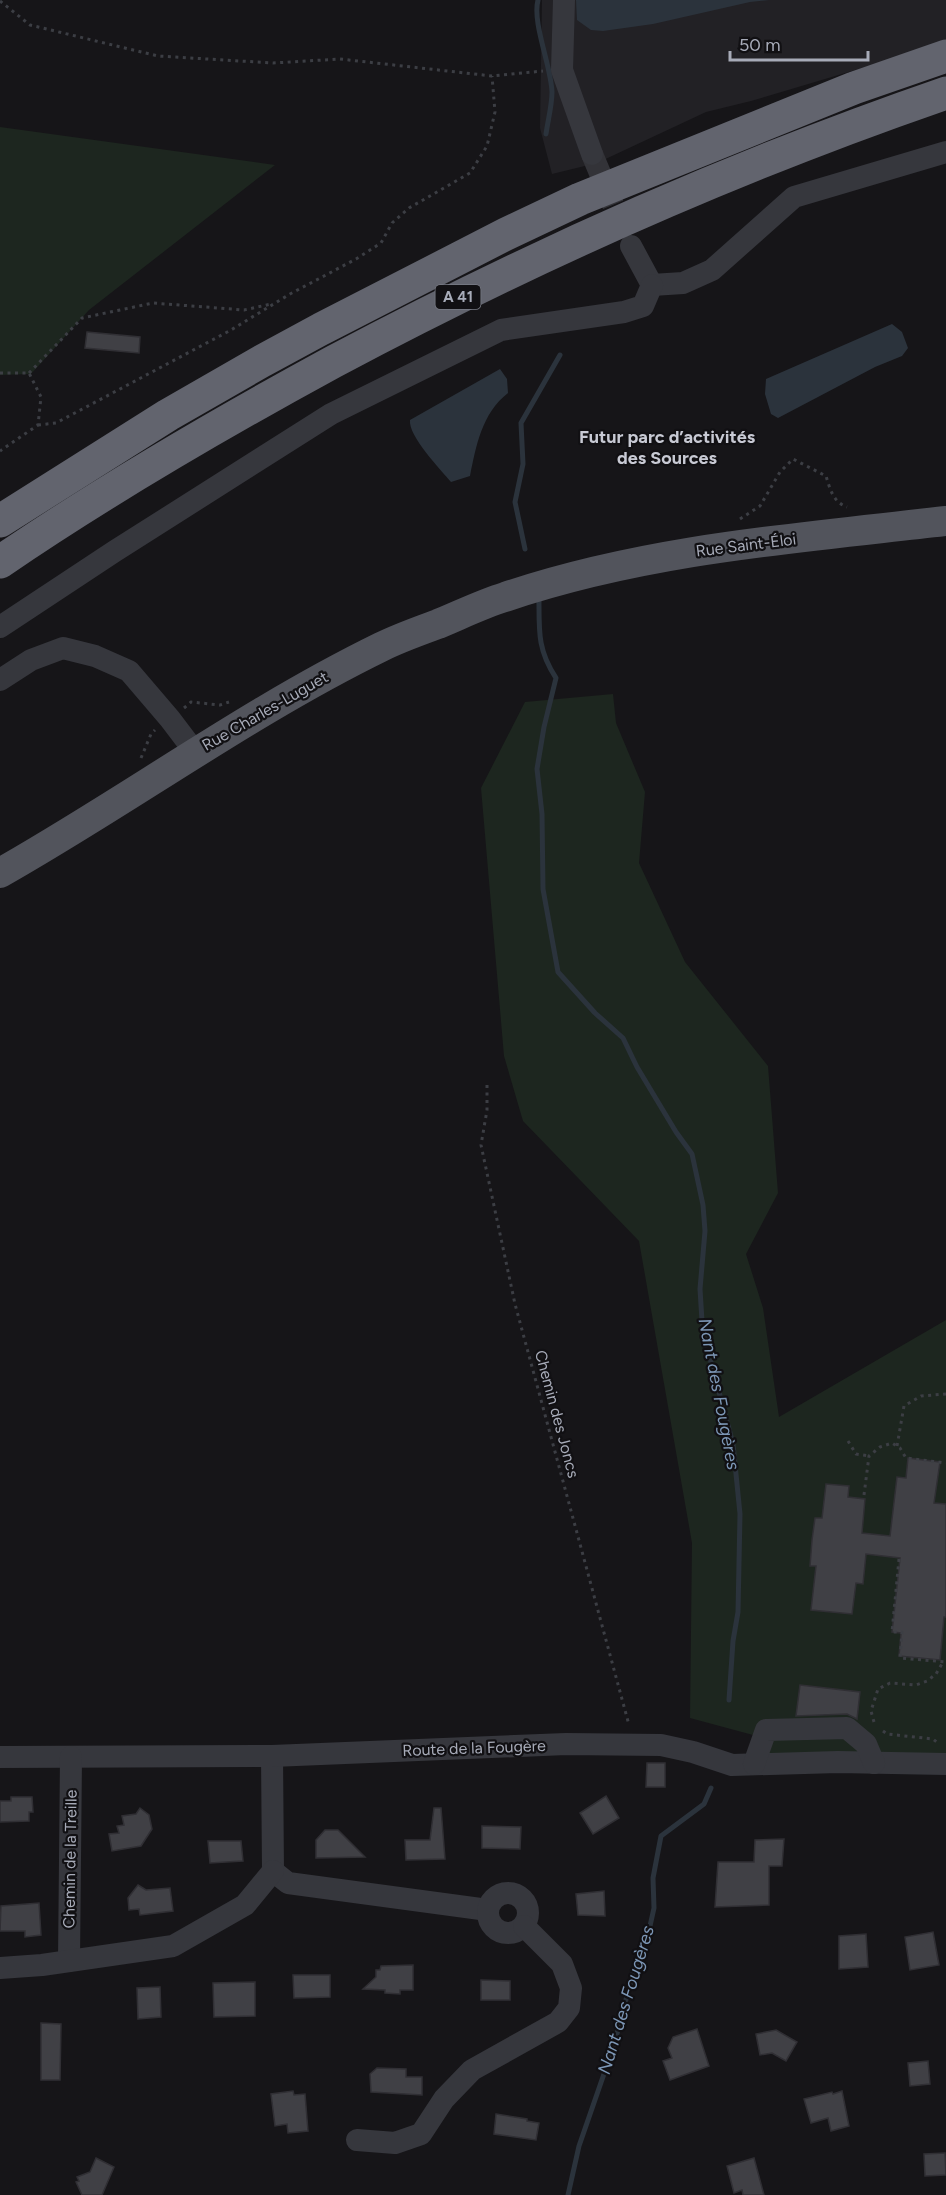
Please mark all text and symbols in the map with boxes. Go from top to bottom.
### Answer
scale bar [730,24,868,62]
text: 50 m [739,34,781,56]
road number: A 41 [436,285,480,309]
district label: Futur parc d’activités des Sources [579,426,756,469]
street label: Rue Saint-Éloi [695,529,797,561]
street label: Rue Charles-Luguet [199,667,331,755]
water label: Nant des Fougères [693,1316,745,1472]
street label: Chemin des Joncs [531,1348,583,1480]
street label: Route de la Fougère [402,1736,546,1760]
street label: Chemin de la Treille [59,1789,81,1929]
water label: Nant des Fougères [593,1923,659,2077]

